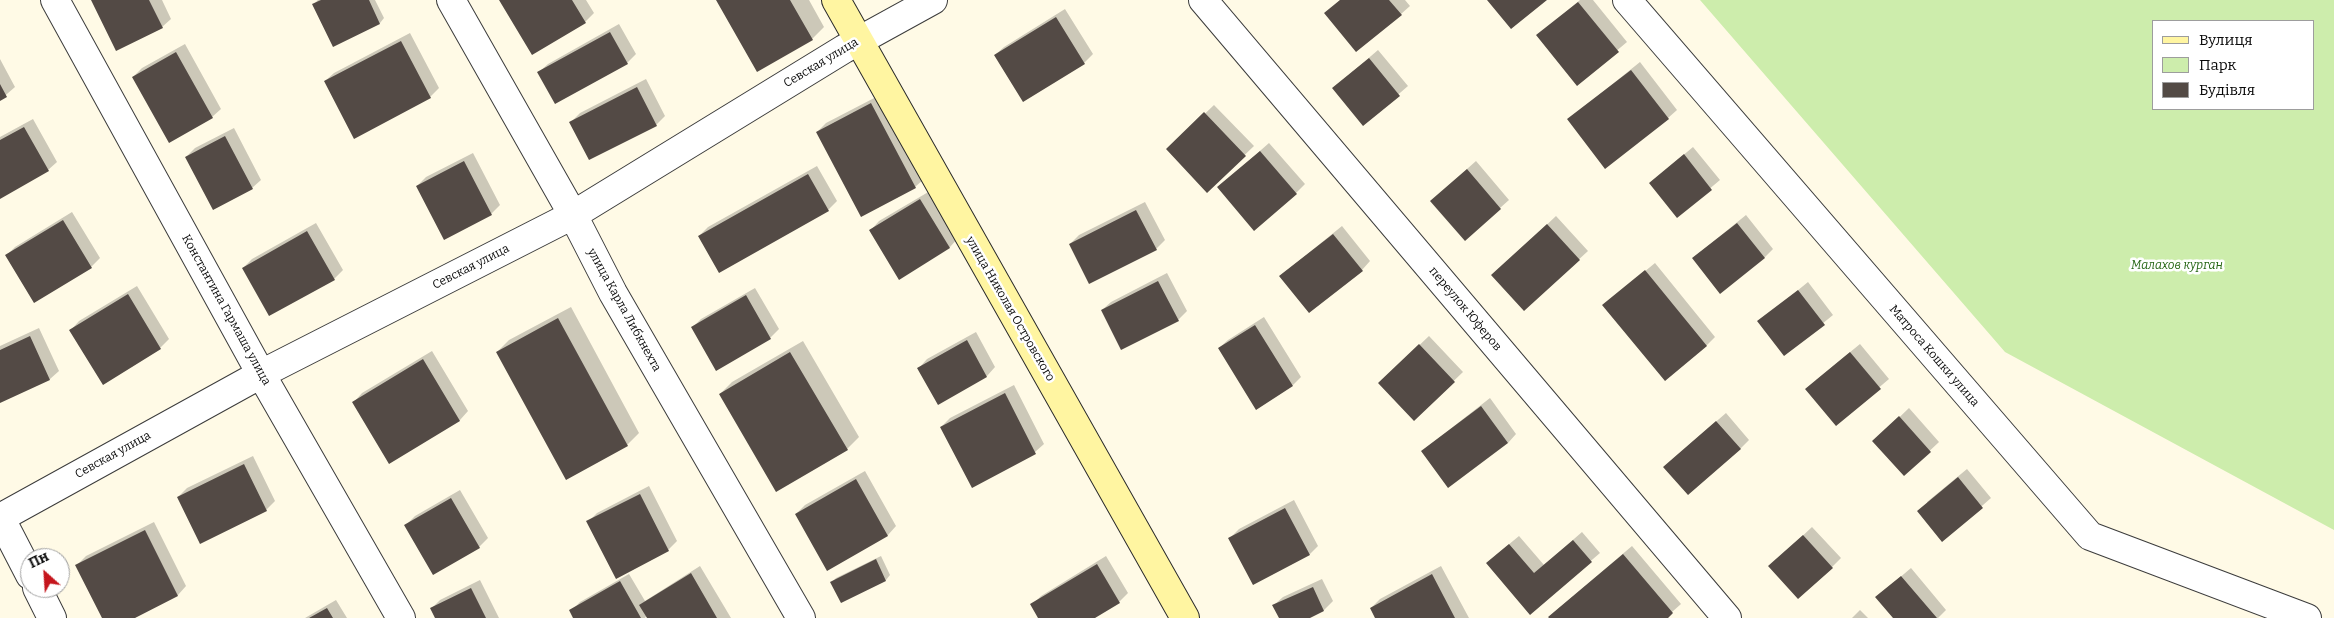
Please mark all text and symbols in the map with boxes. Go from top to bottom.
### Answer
legend [2152,20,2314,110]
text: Вулиця [2199,31,2253,49]
street label: Севская улица [781,35,861,91]
text: Парк [2199,56,2236,74]
text: Будівля [2199,81,2255,99]
street label: Константина Гармаша улица [178,232,274,388]
street label: улица Николая Островского [963,234,1057,384]
street label: Севская улица [430,241,512,293]
street label: улица Карла Либкнехта [584,246,664,374]
park label: Малахов курган [2131,259,2223,273]
street label: переулок Юферов [1426,264,1504,354]
street label: Матроса Кошки улица [1886,302,1982,410]
street label: Севская улица [73,428,153,482]
north arrow [20,548,70,598]
text: Пн [26,548,51,572]

